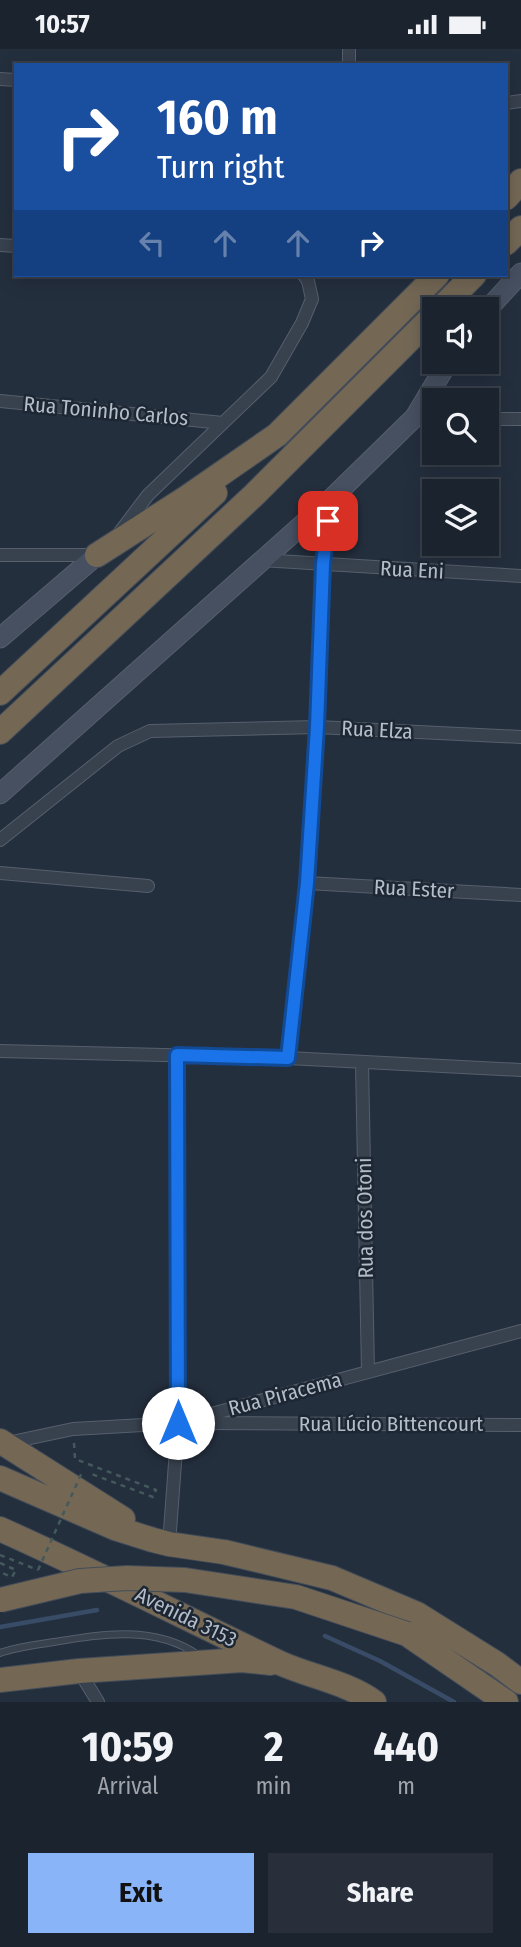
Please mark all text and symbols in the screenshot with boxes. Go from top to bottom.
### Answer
text: 10:57 [35,9,90,40]
text: 160 m [157,88,278,147]
icon: right [42,91,133,182]
text: Turn right [157,148,284,186]
icon: left [133,224,171,262]
icon: ahead [206,224,244,262]
icon: ahead [279,224,317,262]
icon: right [352,224,390,262]
map controls [422,297,499,556]
button: sound [422,297,499,374]
button: search [422,388,499,465]
street label: Rua Toninho Carlos [23,391,189,431]
button: layers [422,479,499,556]
pin [298,491,358,551]
icon: arrive [309,502,347,540]
street label: Rua Eni [380,555,444,585]
street label: Rua Elza [341,715,413,745]
street label: Rua Ester [373,874,456,904]
street label: Rua dos Otoni [351,1157,379,1279]
street label: Rua Piracema [225,1366,345,1422]
position arrow [141,1386,215,1460]
street label: Rua Lúcio Bittencourt [299,1411,483,1437]
street label: Avenida 3153 [131,1581,241,1653]
text: 10:59 [82,1722,174,1772]
text: 2 [264,1722,283,1772]
text: 440 [373,1722,439,1772]
text: Arrival [97,1772,158,1800]
text: min [256,1772,291,1800]
text: m [397,1772,415,1800]
button: Exit [28,1853,254,1933]
button: Share [268,1853,493,1933]

